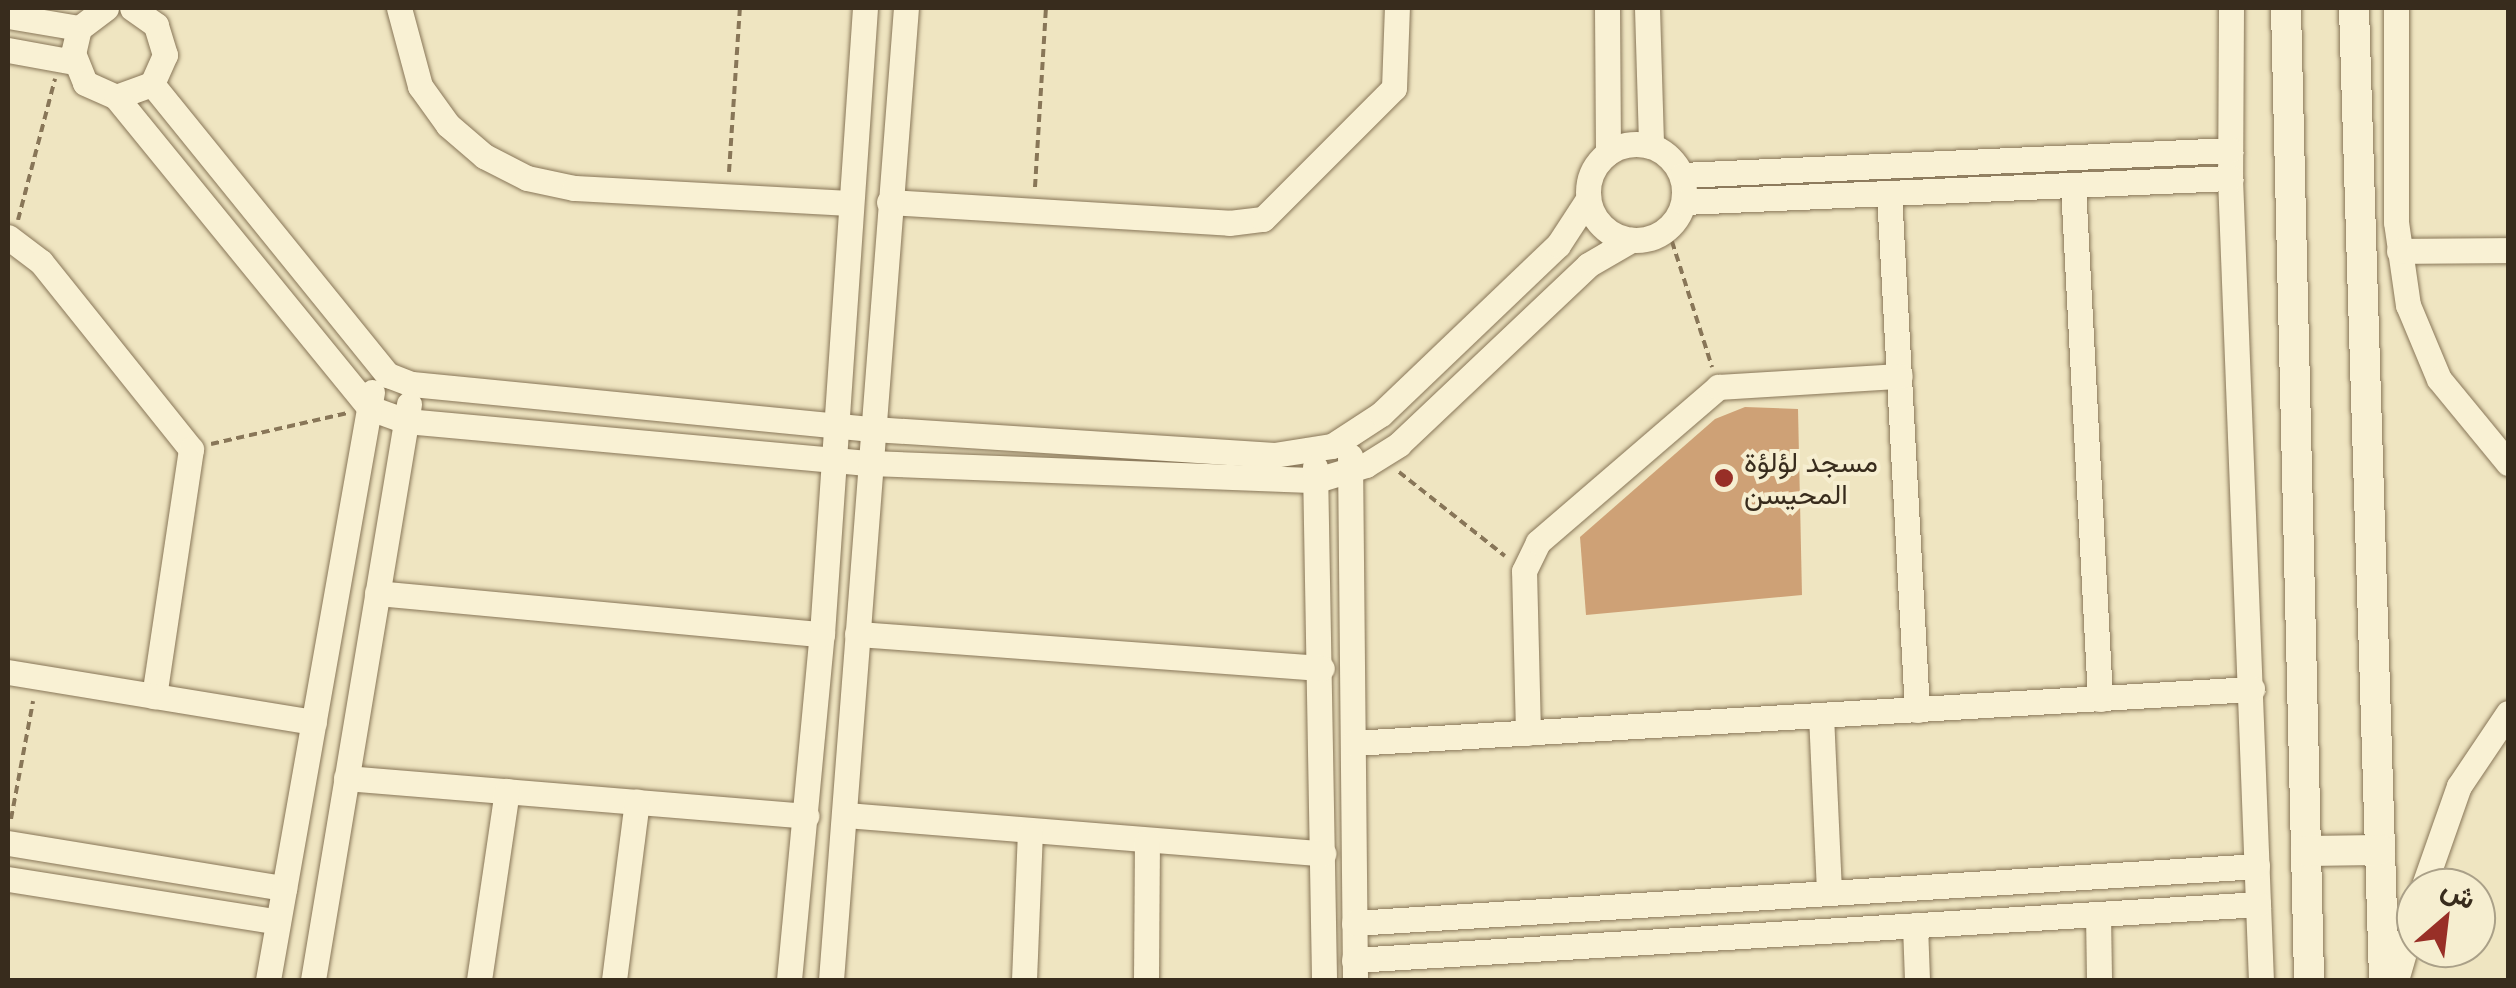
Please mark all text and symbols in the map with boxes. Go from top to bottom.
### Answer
place label: مسجد لؤلؤة المحيسن [1744,445,1878,511]
marker: مسجد لؤلؤة المحيسن [1713,467,1735,489]
north arrow [2396,868,2496,968]
text: ش [2436,869,2482,917]

